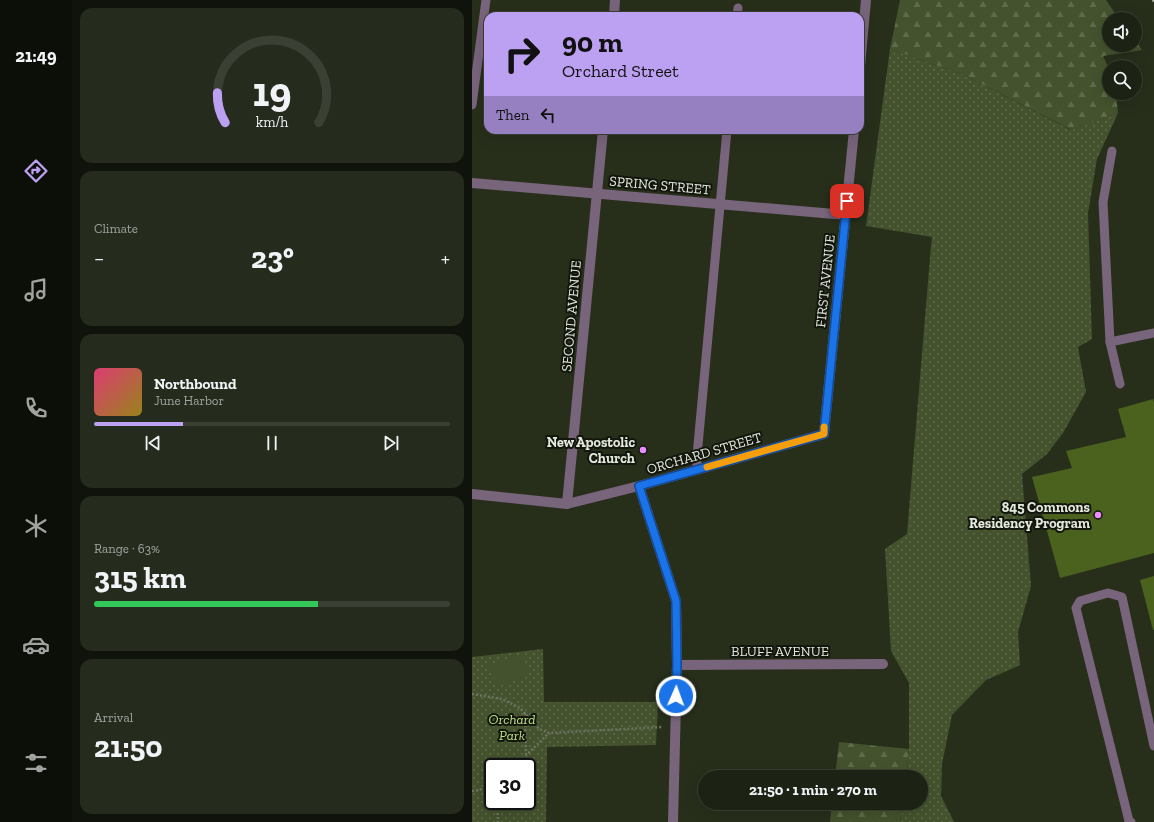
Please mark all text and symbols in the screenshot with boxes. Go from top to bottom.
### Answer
map controls [1102,12,1142,100]
button: sound [1102,12,1142,52]
text: 90 m [562,26,623,59]
icon: right [496,28,548,80]
text: 21:49 [15,45,57,67]
text: Orchard Street [562,60,679,82]
button: search [1102,60,1142,100]
text: 19 [252,67,292,117]
icon: left [537,104,559,126]
text: Then [496,106,529,124]
text: km/h [256,114,288,131]
icon: directions [22,157,50,185]
street label: SPRING STREET [609,173,712,198]
pin [830,184,864,218]
icon: arrive [836,190,858,212]
text: Climate [94,221,138,236]
street label: FIRST AVENUE [812,234,839,329]
text: 23° [251,240,294,276]
text: − [94,245,104,272]
text: + [441,245,450,272]
street label: SECOND AVENUE [558,260,585,372]
icon: music [22,276,50,304]
text: Northbound [154,375,237,393]
text: June Harbor [154,393,224,408]
icon: phone [22,394,50,422]
street label: ORCHARD STREET [645,429,764,478]
icon: previous [142,432,164,454]
icon: pause [261,432,283,454]
icon: next [380,432,402,454]
place label: New Apostolic Church [547,434,635,467]
marker: New Apostolic Church [638,445,648,455]
place label: 845 Commons Residency Program [969,499,1091,532]
marker: 845 Commons Residency Program [1093,510,1103,520]
icon: climate [22,512,50,540]
text: Range · 63% [94,541,160,556]
text: 315 km [94,560,186,596]
icon: car [22,631,50,659]
street label: BLUFF AVENUE [731,643,829,660]
position arrow [655,675,697,717]
text: Arrival [94,710,133,725]
park label: Orchard Park [489,711,535,744]
text: 21:50 [94,729,163,765]
icon: filters [22,749,50,777]
speed limit sign: 30 [484,758,536,810]
text: 21:50 · 1 min · 270 m [749,781,877,799]

